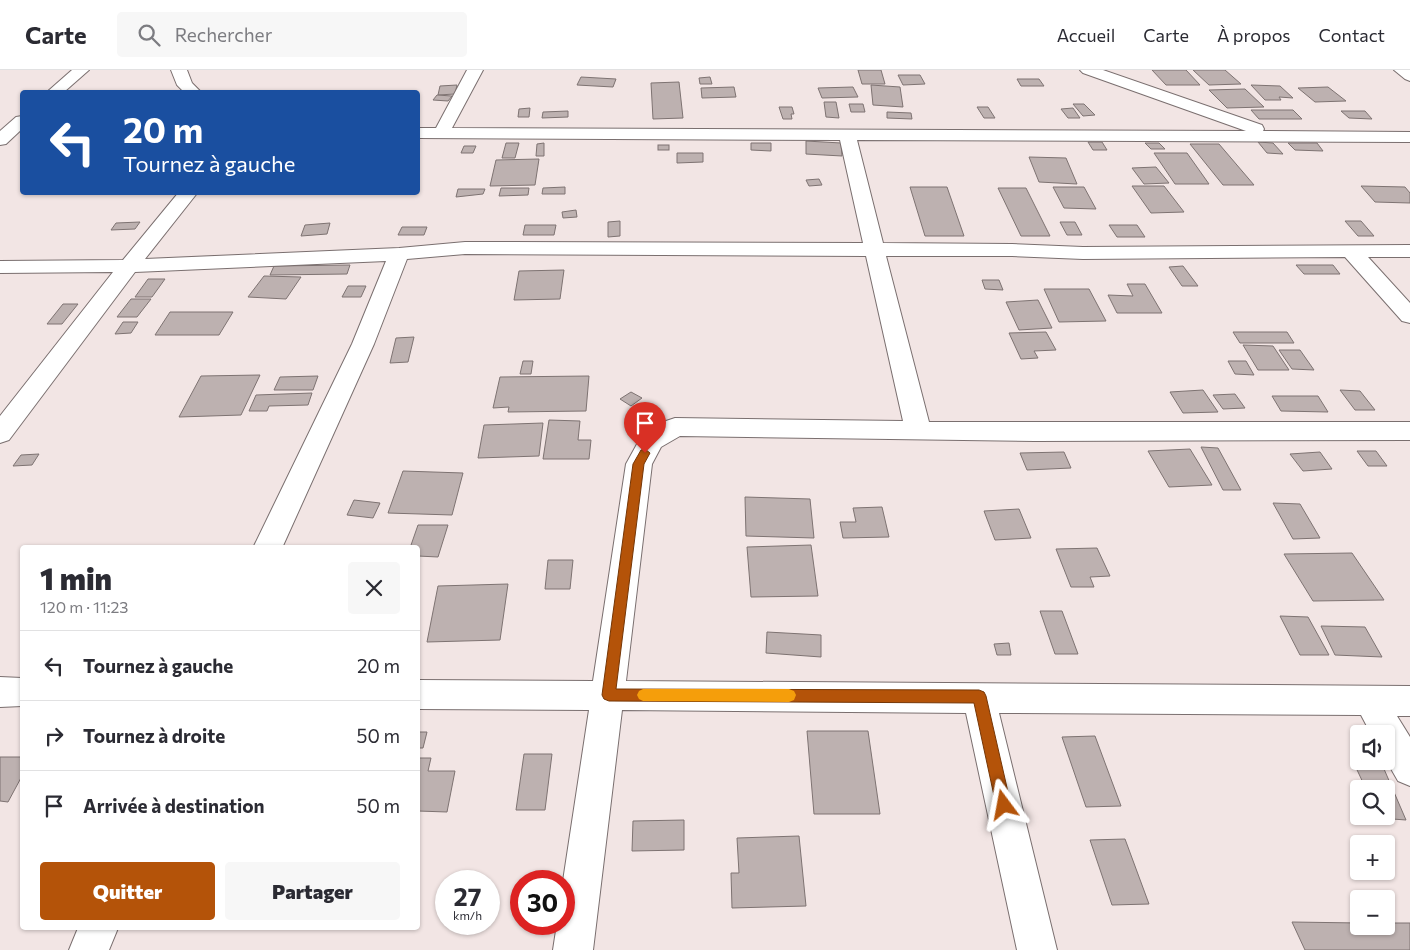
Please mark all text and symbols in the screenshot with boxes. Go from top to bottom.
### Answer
search box [117,12,467,57]
text: Carte [25,20,87,49]
icon: search [135,21,163,49]
text: Rechercher [175,23,272,46]
text: Accueil [1057,24,1115,46]
text: Carte [1143,24,1189,46]
text: À propos [1217,24,1291,46]
text: Contact [1319,24,1385,46]
text: 20 m [123,107,203,150]
icon: left [40,110,105,175]
text: Tournez à gauche [123,150,295,177]
pin [624,402,666,453]
icon: arrive [631,409,659,437]
text: 1 min [40,559,112,596]
button: close [348,562,400,614]
text: 120 m · 11:23 [40,597,129,616]
icon: left [40,652,68,680]
text: Tournez à gauche [83,654,233,677]
text: 20 m [357,654,400,677]
icon: right [40,722,68,750]
text: Tournez à droite [83,724,225,747]
text: 50 m [356,724,400,747]
map controls [1350,725,1395,935]
button: sound [1350,725,1395,770]
position arrow [977,778,1029,830]
button: search [1350,780,1395,825]
icon: arrive [40,792,68,820]
text: Arrivée à destination [83,794,265,817]
text: 50 m [356,794,400,817]
button: + [1350,835,1395,880]
button: Quitter [40,862,215,920]
button: Partager [225,862,400,920]
speed limit sign: 30 [510,870,575,935]
text: 27 [454,881,481,911]
button: − [1350,890,1395,935]
text: km/h [453,908,482,922]

